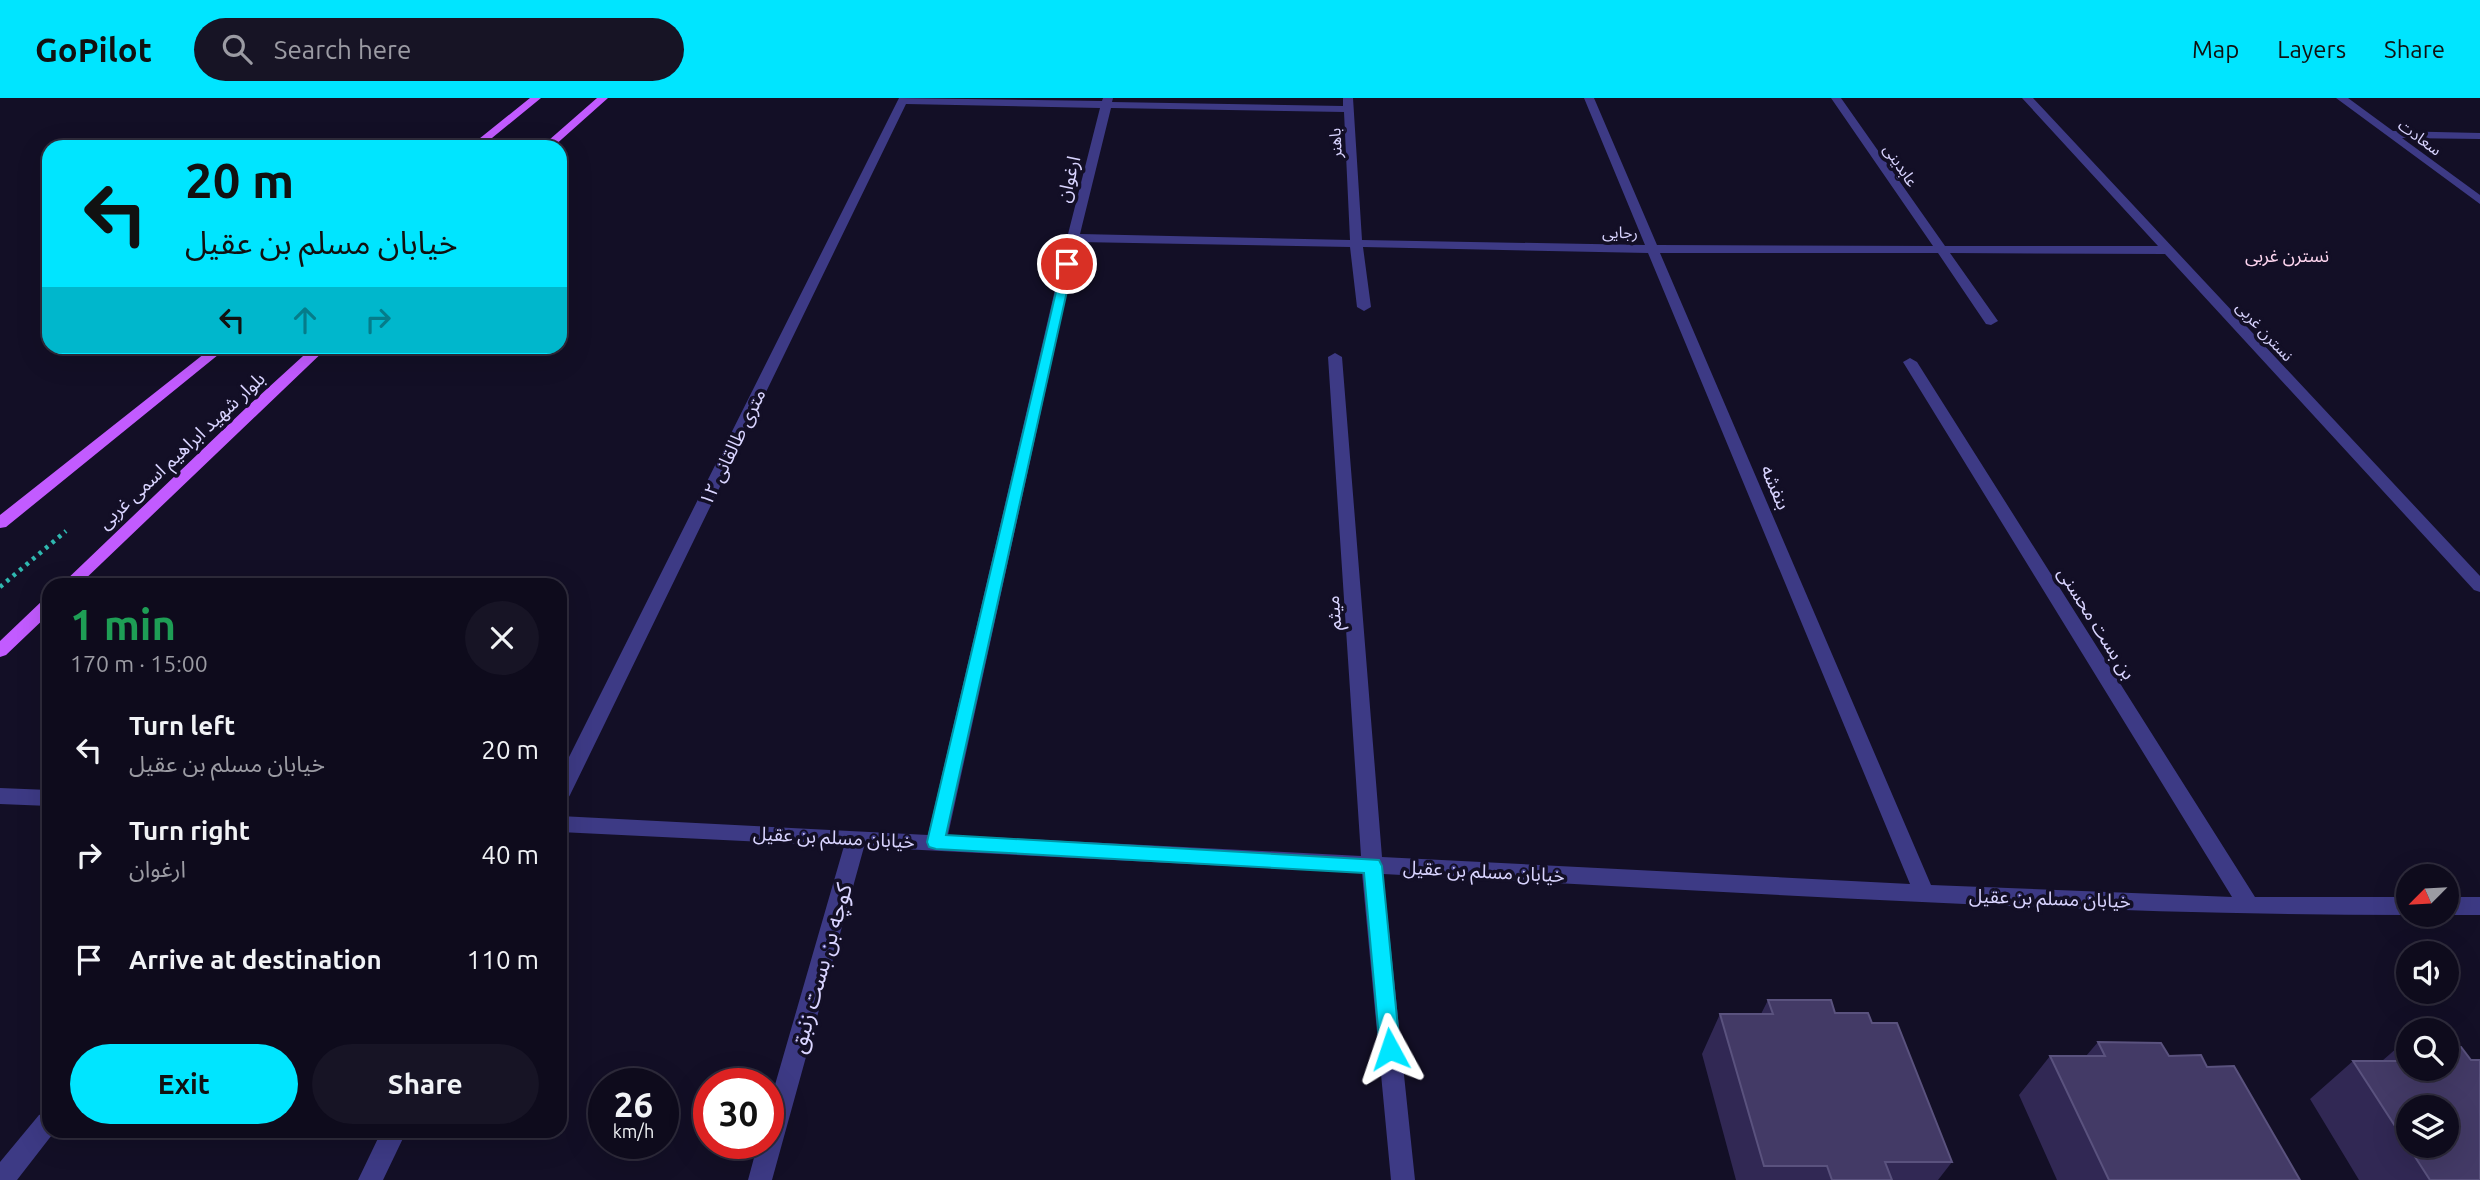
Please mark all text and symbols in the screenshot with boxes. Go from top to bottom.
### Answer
search box [194,18,684,81]
icon: search [218,30,256,68]
text: GoPilot [35,31,152,68]
text: Search here [274,35,411,64]
text: Map [2192,36,2239,63]
text: Layers [2277,36,2346,63]
text: Share [2384,36,2445,63]
street label: سعادت [2395,115,2445,159]
street label: باهنر [1325,128,1346,159]
street label: عابدینی [1879,140,1922,190]
text: 20 m [185,152,294,207]
street label: ارغوان [1052,153,1085,205]
icon: left [70,168,161,259]
street label: رجایی [1602,223,1638,242]
text: خیابان مسلم بن عقیل [185,224,458,260]
pin [1037,234,1097,294]
icon: arrive [1048,245,1086,283]
district label: نسترن غربی [2245,245,2329,267]
street label: نسترن غربی [2232,297,2297,365]
icon: left [213,301,251,339]
icon: ahead [286,301,324,339]
icon: right [359,301,397,339]
street label: بلوار شهید ابراهیم اسمی غربی [93,367,272,536]
street label: ۱۲ متری طالقانی [694,385,771,509]
street label: بنفشه [1757,461,1795,513]
street label: بن بست محسنی [2053,563,2140,684]
street label: میثم [1321,595,1349,631]
text: 1 min [70,601,176,648]
button: close [465,601,539,675]
text: 170 m · 15:00 [70,651,208,676]
text: Turn left [129,711,235,740]
icon: left [70,731,108,769]
text: 20 m [481,735,539,764]
text: خیابان مسلم بن عقیل [129,751,325,776]
text: Turn right [129,816,250,845]
street label: خیابان مسلم بن عقیل [752,822,915,856]
icon: right [70,836,108,874]
text: 40 m [481,840,539,869]
text: ارغوان [129,856,186,881]
street label: خیابان مسلم بن عقیل [1402,856,1565,890]
north arrow [2396,864,2459,928]
map controls [2396,864,2459,1158]
street label: کوچه بن بست زنبق [784,880,859,1056]
street label: خیابان مسلم بن عقیل [1969,884,2131,916]
icon: arrive [70,941,108,979]
button: sound [2396,941,2459,1004]
text: Arrive at destination [129,945,382,974]
text: 110 m [467,945,539,974]
position arrow [1353,1012,1427,1086]
button: search [2396,1018,2459,1081]
button: Exit [70,1044,298,1124]
button: Share [312,1044,539,1124]
speed limit sign: 30 [693,1068,784,1159]
text: 26 [614,1084,653,1124]
button: layers [2396,1095,2459,1158]
text: km/h [613,1121,654,1141]

